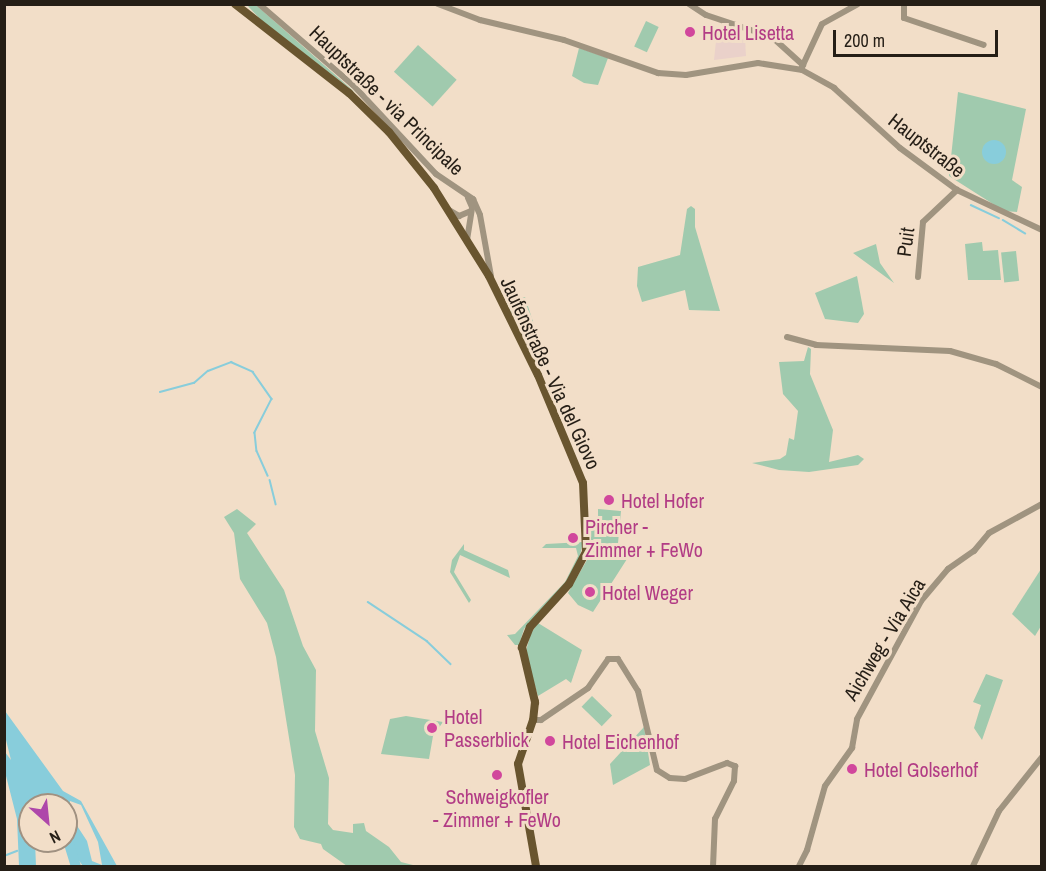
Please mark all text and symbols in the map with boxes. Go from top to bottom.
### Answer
scale bar [836,18,1001,56]
street label: Hauptstraße - via Principale [305,20,469,180]
place label: Hotel Lisetta [702,20,794,44]
marker: Hotel Lisetta [683,25,697,39]
text: 200 m [844,28,885,53]
street label: Hauptstraße [884,108,970,182]
street label: Puit [891,226,919,258]
street label: Jaufenstraße - Via del Giovo [496,273,606,473]
place label: Hotel Hofer [621,488,704,512]
marker: Hotel Hofer [602,493,616,507]
place label: Pircher - Zimmer + FeWo [585,514,703,561]
marker: Pircher - Zimmer + FeWo [566,531,580,545]
street label: Aichweg - Via Aica [838,573,930,705]
place label: Hotel Weger [602,580,693,604]
marker: Hotel Weger [583,585,597,599]
place label: Hotel Passerblick [444,704,529,751]
marker: Hotel Passerblick [425,721,439,735]
place label: Hotel Eichenhof [562,729,679,753]
marker: Hotel Eichenhof [543,734,557,748]
place label: Hotel Golserhof [864,757,978,781]
marker: Hotel Golserhof [845,762,859,776]
marker: Schweigkofler - Zimmer + FeWo [490,768,504,782]
place label: Schweigkofler - Zimmer + FeWo [433,784,561,831]
north arrow [18,793,78,853]
text: N [46,825,64,849]

